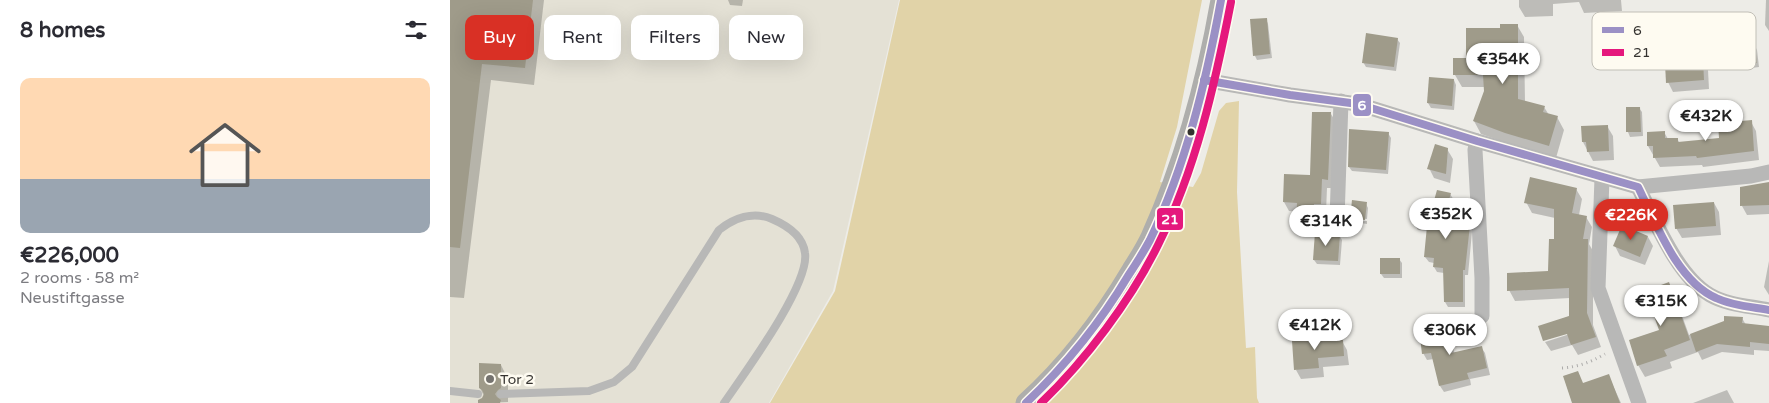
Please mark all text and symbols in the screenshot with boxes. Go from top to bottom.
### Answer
legend [1592,12,1756,70]
chip: Buy [465,15,534,60]
chip: Rent [544,15,621,60]
chip: Filters [631,15,719,60]
chip: New [729,15,803,60]
icon: filters [402,16,430,44]
text: 8 homes [20,18,105,43]
text: 6 [1633,22,1642,39]
pin: €354K [1468,42,1538,85]
text: 21 [1633,44,1651,61]
text: €354K [1477,49,1529,69]
line badge: 6 [1352,93,1372,117]
text: 6 [1358,97,1367,114]
pin: €432K [1671,100,1741,142]
text: €432K [1680,106,1732,126]
icon: home [180,110,270,200]
unlabelled marker [1186,127,1196,137]
pin: €352K [1411,198,1481,240]
pin: €226K [1596,198,1666,241]
pin: €314K [1291,204,1361,247]
text: €352K [1420,204,1472,224]
text: €226K [1605,205,1657,225]
line badge: 21 [1156,207,1184,231]
text: 21 [1161,211,1179,228]
text: €314K [1300,211,1352,231]
text: €226,000 [20,243,119,268]
text: 2 rooms · 58 m² [20,268,139,288]
pin: €315K [1626,284,1696,327]
text: Neustiftgasse [20,288,125,308]
text: €315K [1635,291,1687,311]
pin: €412K [1280,308,1350,351]
pin: €306K [1415,314,1485,356]
text: €412K [1289,315,1341,335]
text: €306K [1424,320,1476,340]
place label: Tor 2 [500,371,534,388]
marker: Tor 2 [484,373,496,385]

